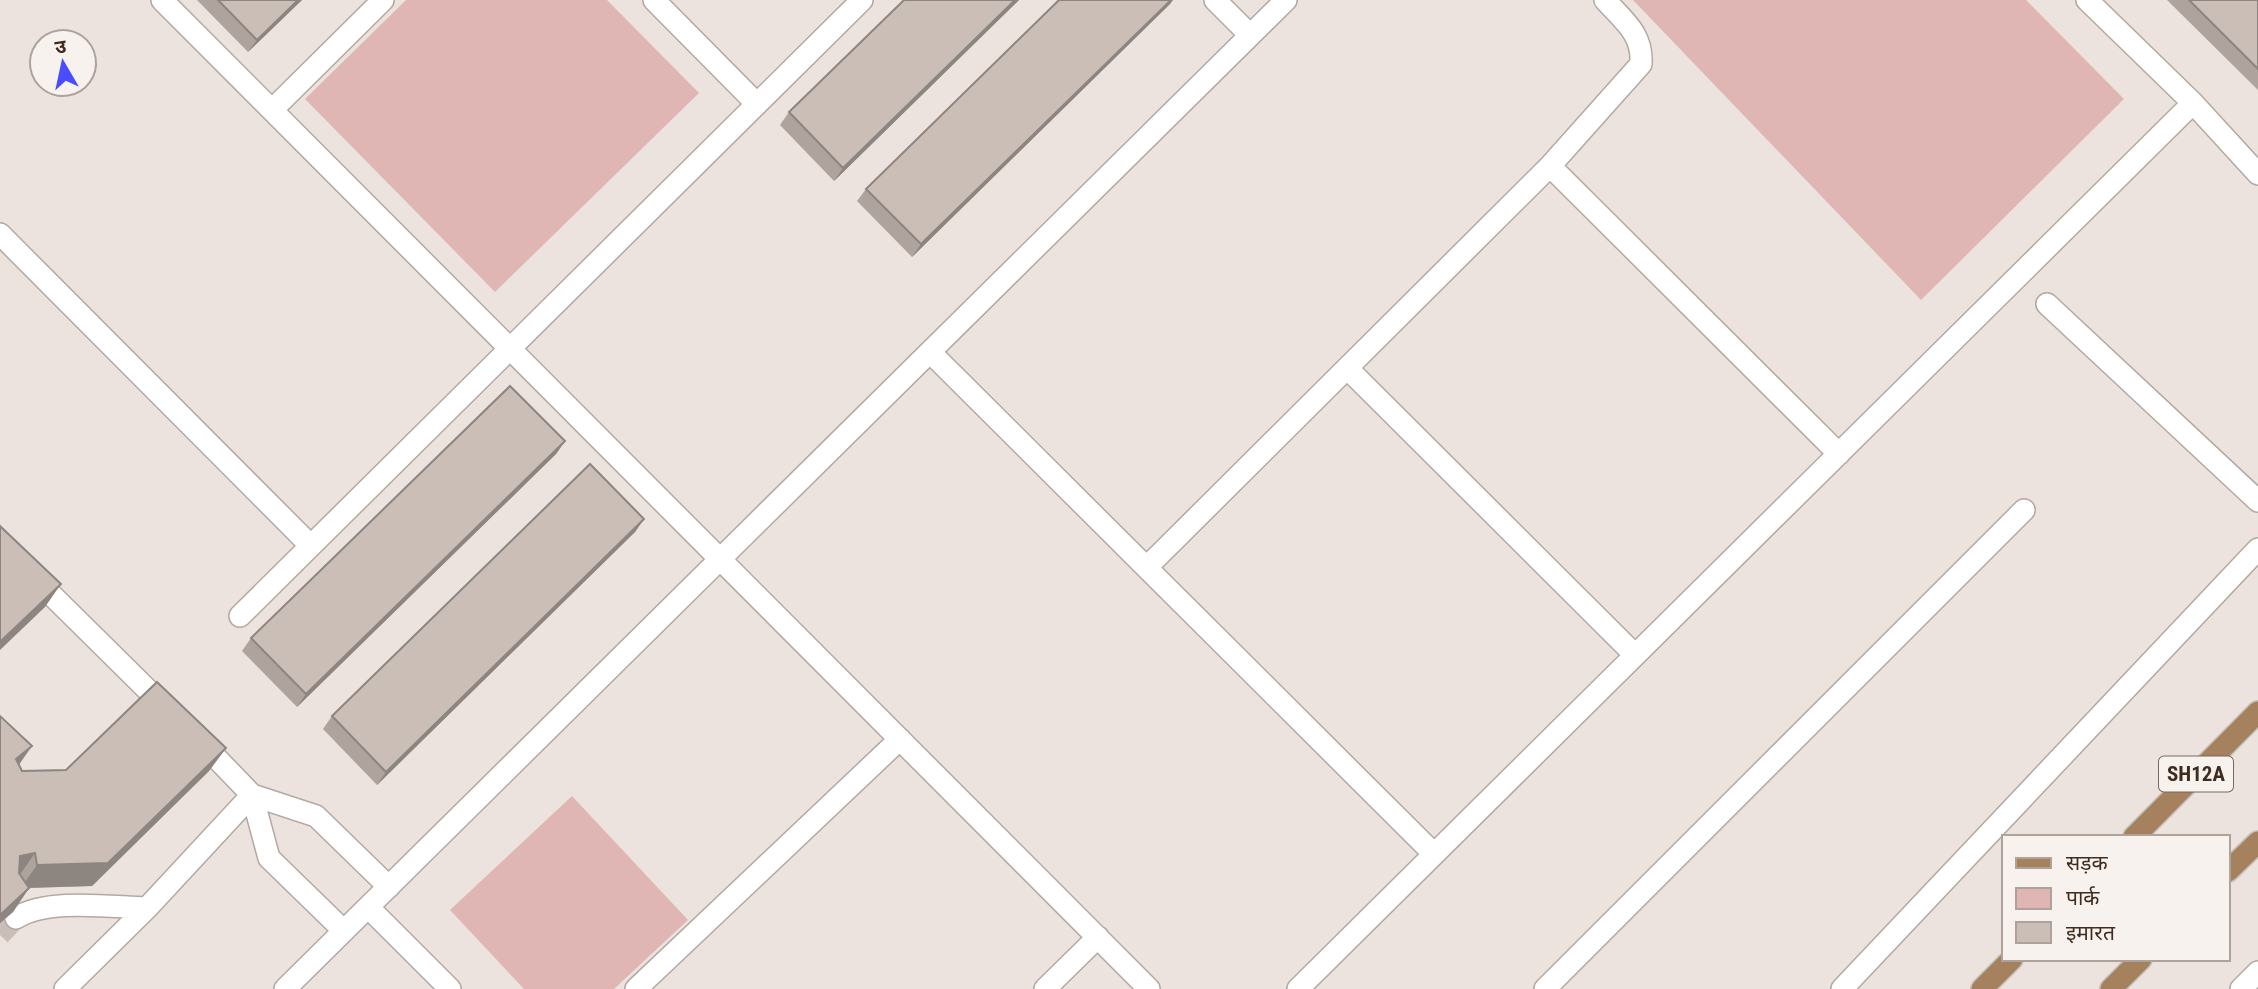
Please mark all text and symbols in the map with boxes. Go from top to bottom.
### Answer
north arrow [28,28,98,98]
text: उ [53,34,69,59]
road number: SH12A [2159,756,2233,792]
legend [2002,835,2230,961]
text: सड़क [2066,851,2108,875]
text: पार्क [2066,886,2100,910]
text: इमारत [2066,921,2116,945]

